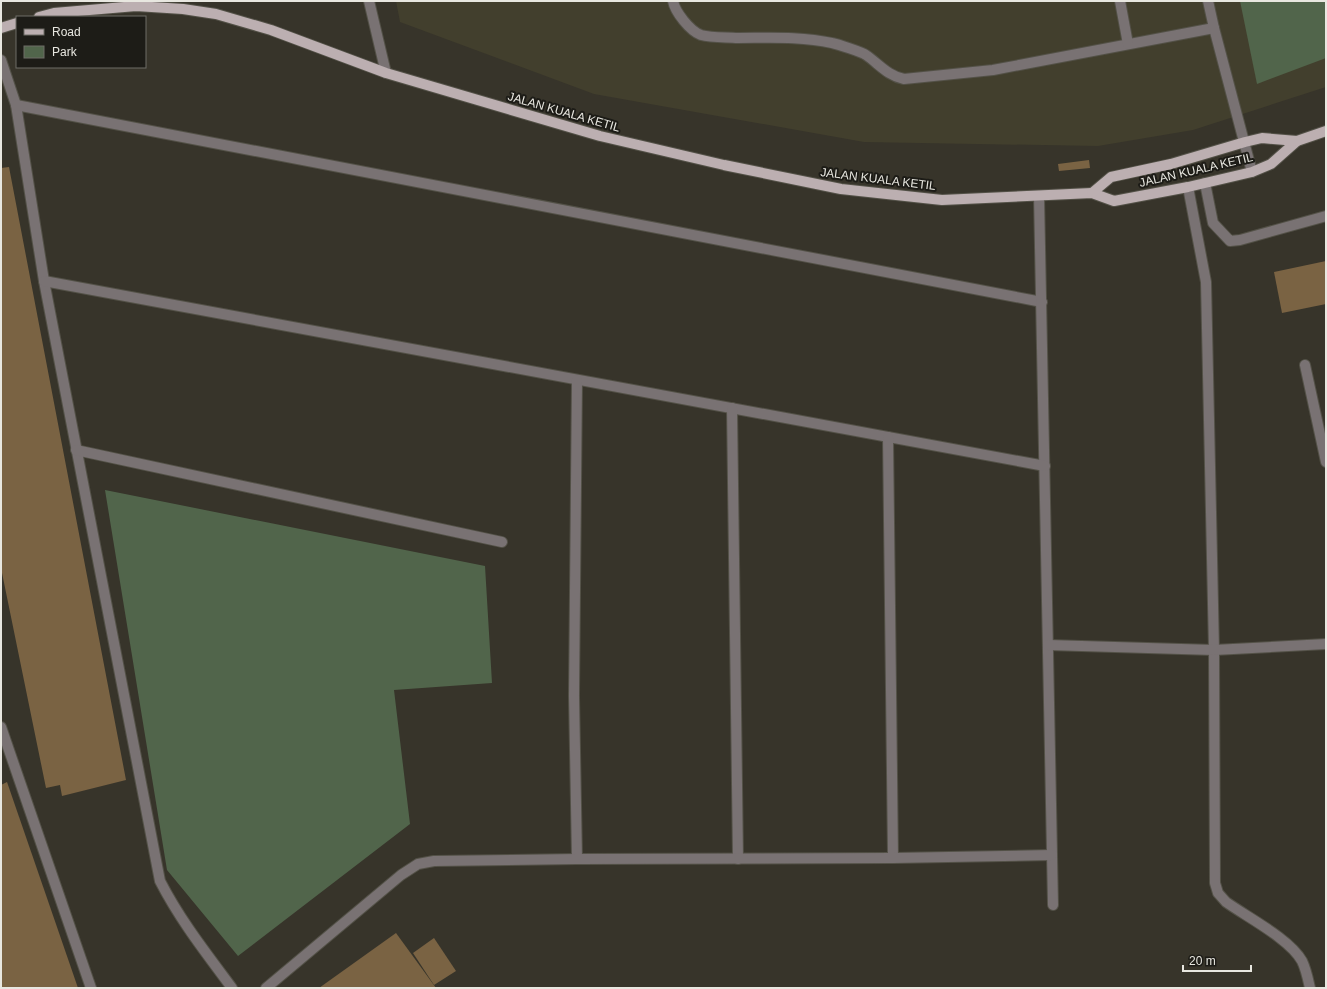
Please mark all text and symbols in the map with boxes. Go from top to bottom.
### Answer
legend [16,16,146,68]
text: Road [52,25,81,39]
text: Park [52,45,78,59]
street label: JALAN KUALA KETIL [506,89,622,135]
street label: JALAN KUALA KETIL [1138,150,1254,190]
street label: JALAN KUALA KETIL [820,165,937,193]
scale bar [1183,947,1251,973]
text: 20 m [1189,954,1216,968]

